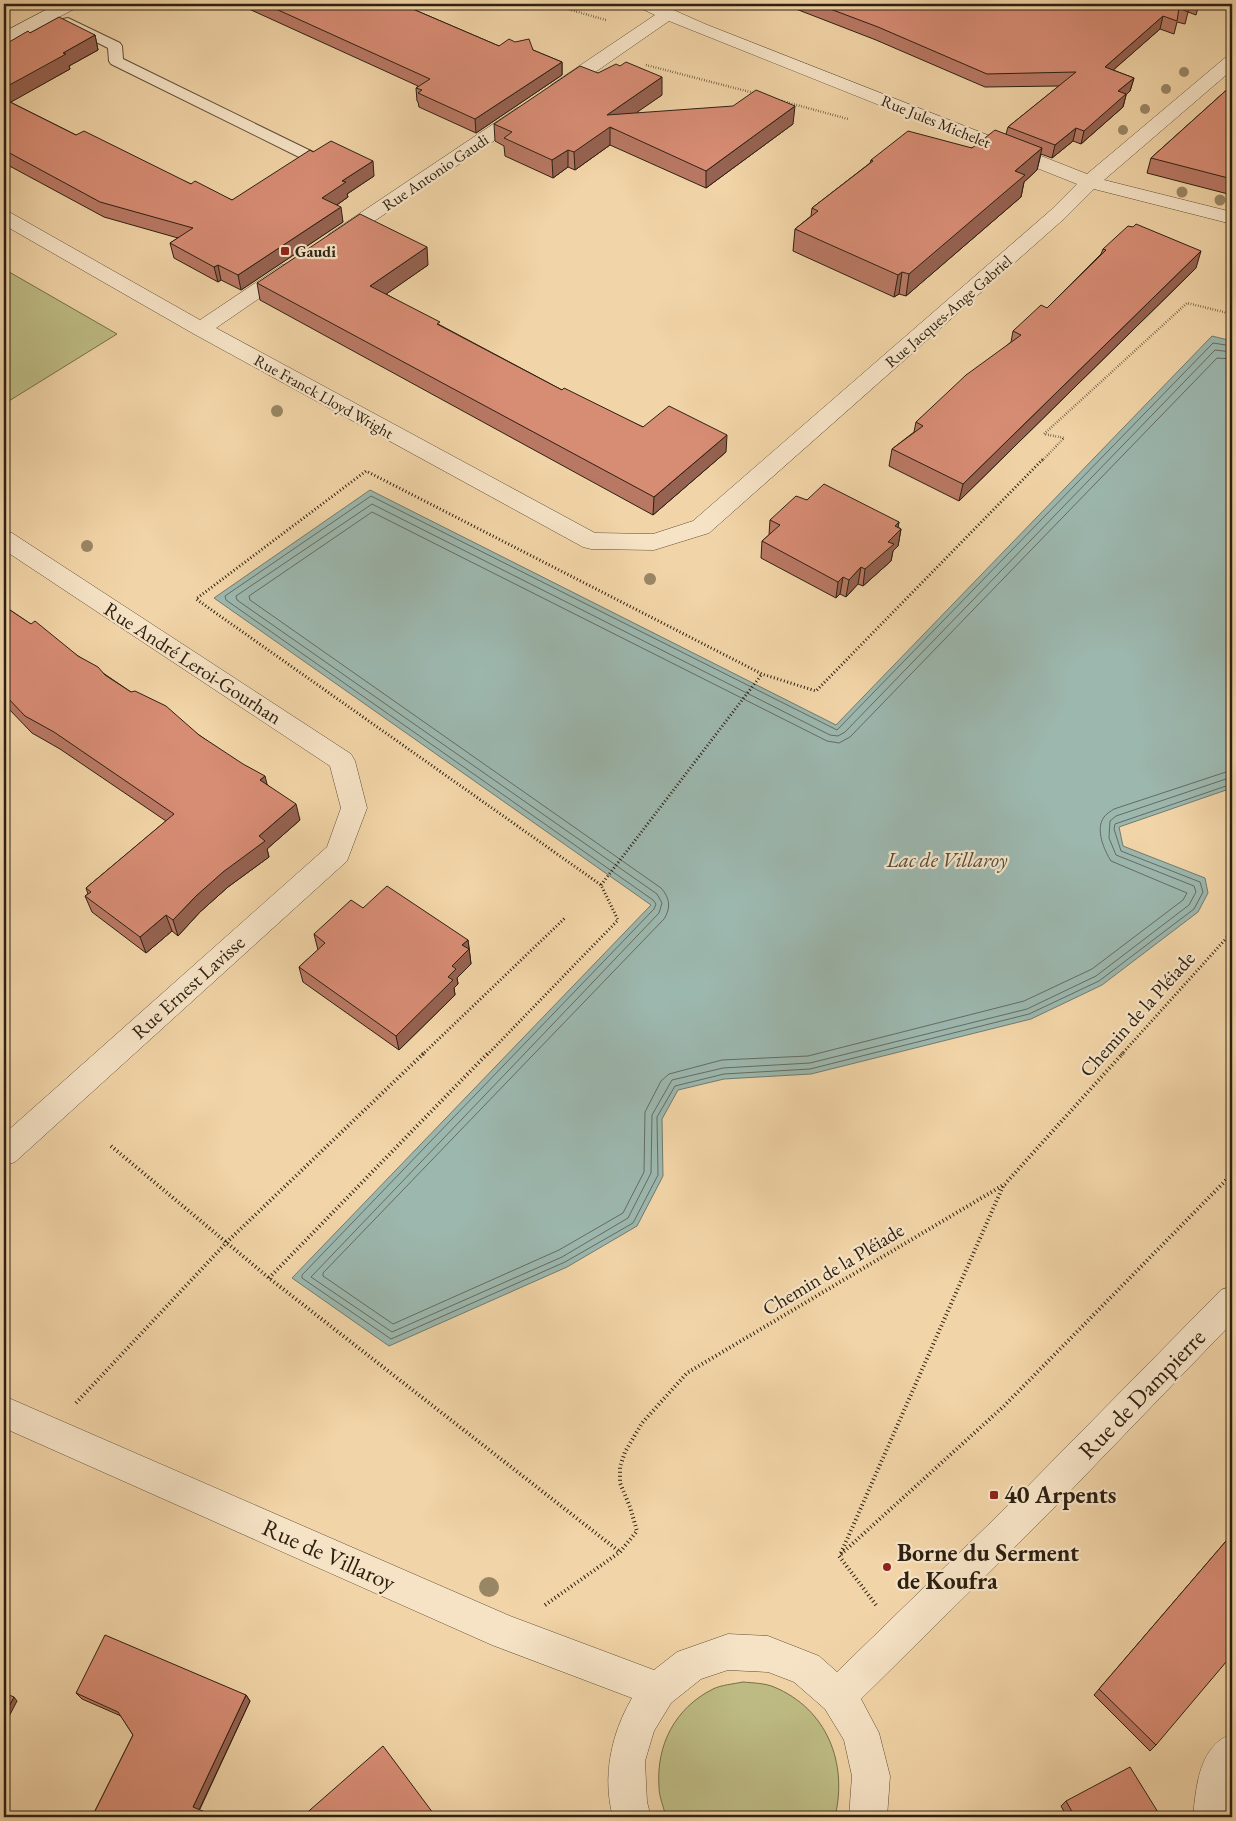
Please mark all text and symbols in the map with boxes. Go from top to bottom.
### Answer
street label: Rue Jules Michelet [878,90,994,153]
street label: Rue Antonio Gaudi [378,129,493,216]
place label: Gaudi [295,241,336,262]
marker: Gaudi [279,245,291,257]
street label: Rue Jacques-Ange Gabriel [881,250,1016,372]
street label: Rue Franck Lloyd Wright [250,349,397,443]
street label: Rue André Leroi-Gourhan [99,596,287,730]
water label: Lac de Villaroy [885,846,1008,873]
street label: Rue Ernest Lavisse [126,929,250,1045]
street label: Chemin de la Pléiade [1074,946,1200,1082]
street label: Chemin de la Pléiade [758,1216,909,1321]
street label: Rue de Dampierre [1072,1322,1212,1465]
place label: 40 Arpents [1004,1479,1116,1510]
marker: 40 Arpents [988,1489,1000,1501]
street label: Rue de Villaroy [258,1511,401,1598]
place label: Borne du Serment de Koufra [897,1537,1079,1596]
marker: Borne du Serment de Koufra [881,1561,893,1573]

